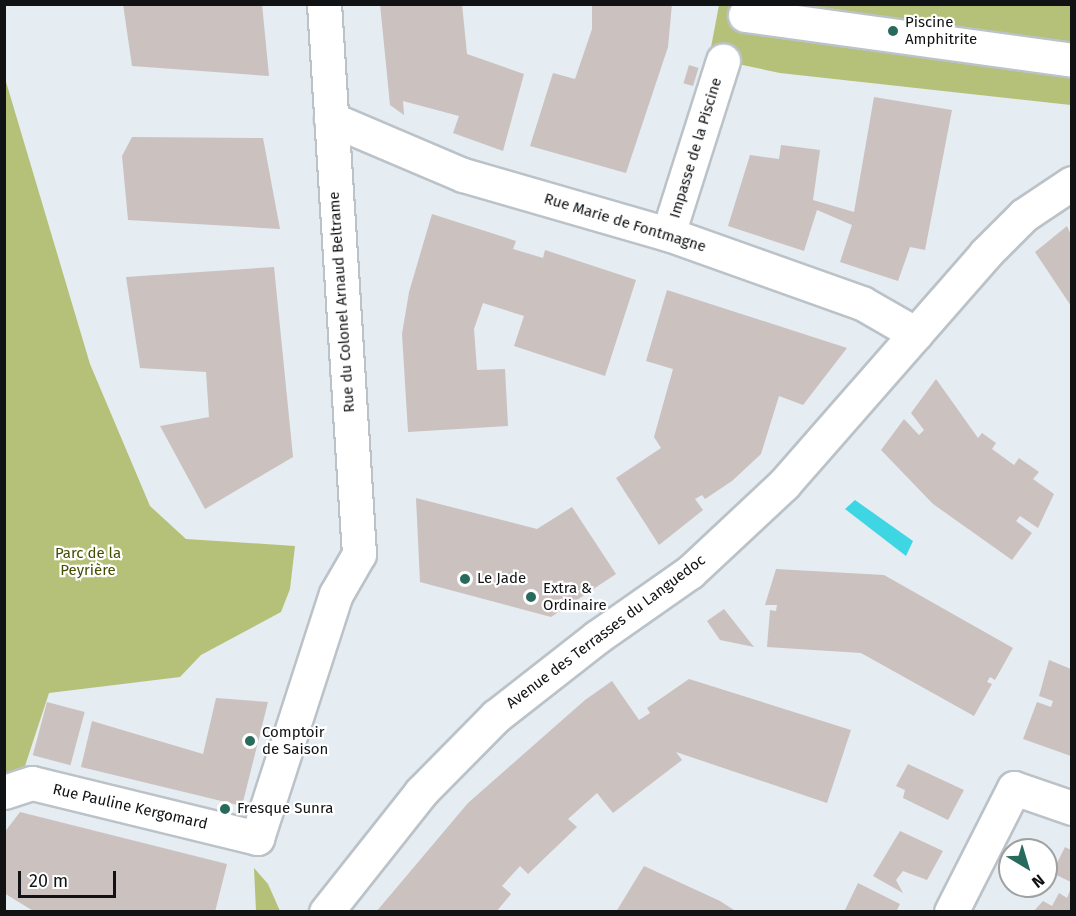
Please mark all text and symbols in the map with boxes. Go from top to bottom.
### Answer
place label: Piscine Amphitrite [905,13,977,48]
marker: Piscine Amphitrite [886,24,900,38]
street label: Impasse de la Piscine [666,76,726,220]
street label: Rue Marie de Fontmagne [542,190,708,256]
street label: Rue du Colonel Arnaud Beltrame [325,191,359,413]
park label: Parc de la Peyrière [55,544,121,579]
street label: Avenue des Terrasses du Languedoc [503,551,709,713]
place label: Le Jade [477,570,526,588]
marker: Le Jade [458,572,472,586]
place label: Extra & Ordinaire [543,579,607,614]
marker: Extra & Ordinaire [524,590,538,604]
place label: Comptoir de Saison [262,723,328,758]
marker: Comptoir de Saison [243,734,257,748]
street label: Rue Pauline Kergomard [51,780,209,834]
place label: Fresque Sunra [237,800,333,818]
marker: Fresque Sunra [218,802,232,816]
north arrow [998,838,1058,898]
scale bar [21,859,118,897]
text: 20 m [29,870,68,892]
text: N [1028,870,1048,892]

